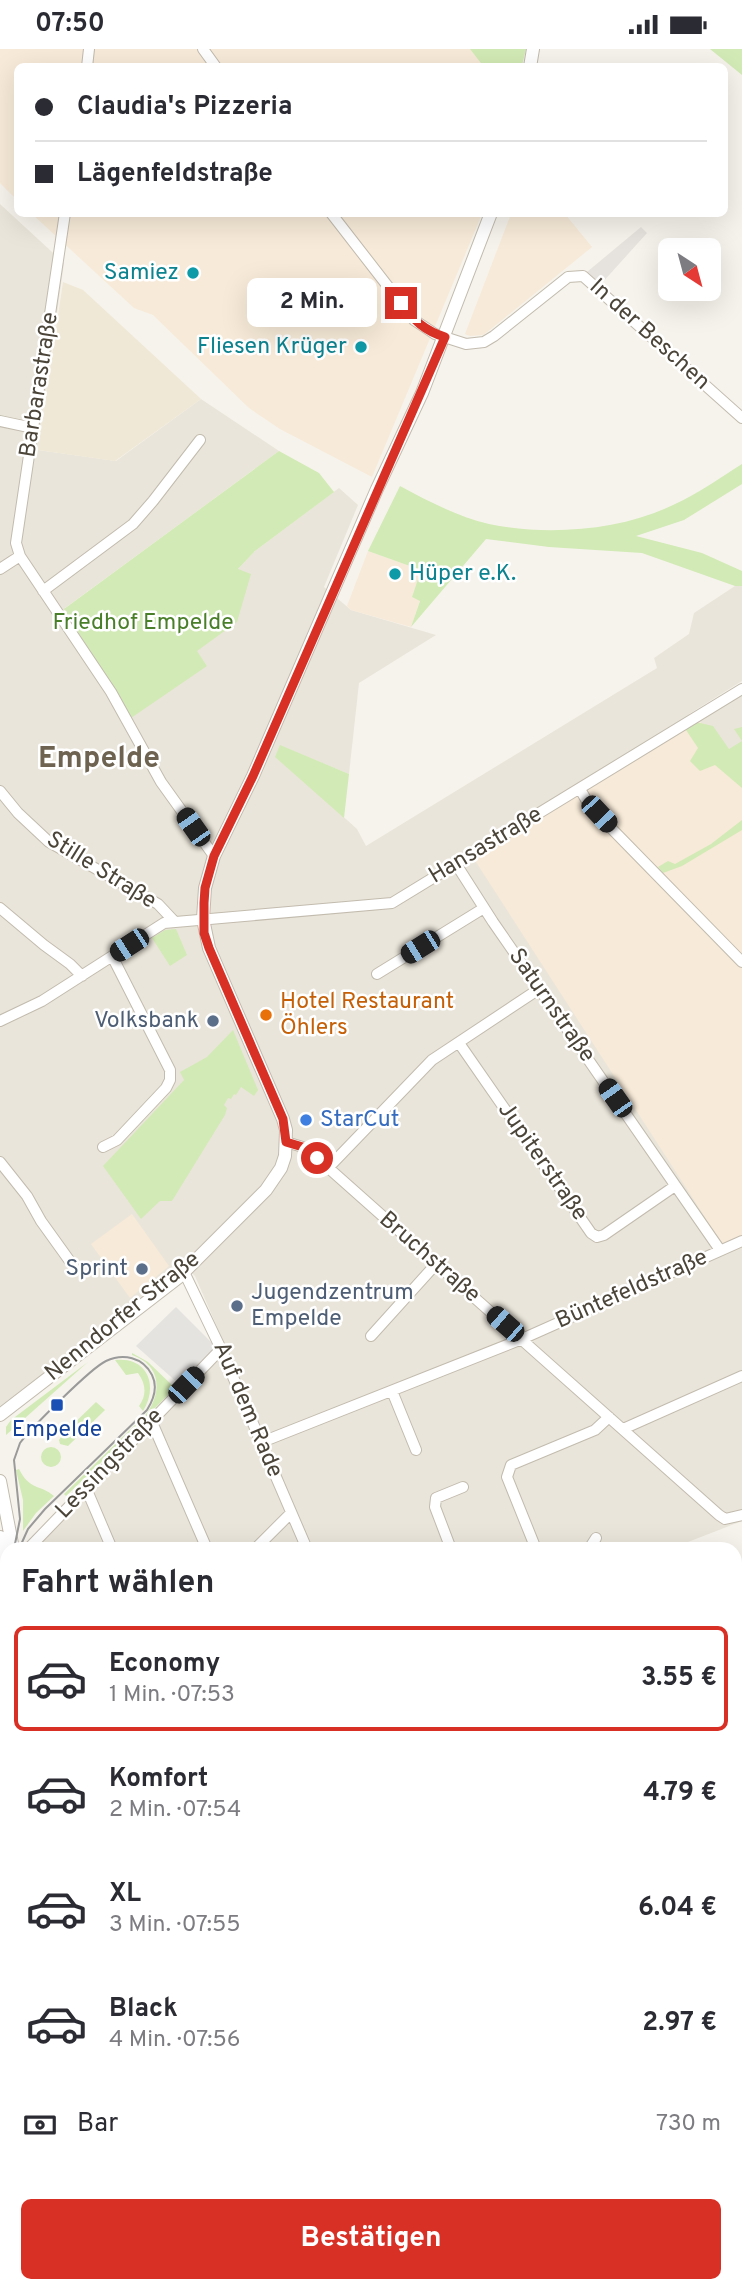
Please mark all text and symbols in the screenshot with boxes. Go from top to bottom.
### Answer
text: 07:50 [35,8,105,41]
text: Claudia's Pizzeria [77,91,292,124]
text: Lägenfeldstraße [77,158,273,191]
north arrow [658,238,721,301]
map controls [658,238,721,301]
place label: Samiez [104,259,179,288]
marker: Samiez [185,265,201,281]
street label: In der Beschen [582,273,716,397]
callout: 2 Min. [247,279,376,327]
route end [385,287,417,319]
text: 2 Min. [280,288,344,317]
street label: Barbarastraße [14,310,66,460]
place label: Fliesen Krüger [197,333,347,362]
marker: Fliesen Krüger [353,339,369,355]
place label: Hüper e.K. [409,560,516,589]
marker: Hüper e.K. [387,566,403,582]
park label: Friedhof Empelde [52,609,234,638]
district label: Empelde [38,741,160,778]
car [577,791,622,837]
street label: Hansastraße [424,801,548,891]
car [173,804,214,850]
street label: Stille Straße [41,826,161,916]
car [106,925,153,965]
car [397,927,444,967]
street label: Saturnstraße [501,943,601,1069]
place label: Hotel Restaurant Öhlers [280,988,454,1043]
place label: Volksbank [94,1007,199,1036]
marker: Hotel Restaurant Öhlers [258,1007,274,1023]
marker: Volksbank [205,1013,221,1029]
car [595,1075,636,1121]
street label: Jupiterstraße [490,1097,594,1227]
place label: StarCut [320,1106,399,1135]
marker: StarCut [298,1112,314,1128]
route start [301,1142,333,1174]
street label: Bruchstraße [372,1206,486,1310]
street label: Büntefeldstraße [551,1244,713,1336]
street label: Nenndorfer Straße [40,1246,206,1388]
place label: Sprint [65,1255,128,1284]
marker: Sprint [134,1261,150,1277]
place label: Jugendzentrum Empelde [251,1279,414,1334]
marker: Jugendzentrum Empelde [229,1298,245,1314]
car [483,1302,528,1346]
street label: Auf dem Rade [205,1338,289,1482]
car [164,1363,209,1407]
marker: Empelde [49,1397,65,1413]
street label: Lessingstraße [50,1403,170,1525]
place label: Empelde [12,1416,102,1445]
text: Fahrt wählen [21,1564,214,1604]
icon: car [25,1647,88,1710]
text: Economy [109,1648,220,1681]
text: 3.55 € [641,1662,717,1695]
text: 1 Min. · 07:53 [109,1681,235,1710]
icon: car [25,1762,88,1825]
text: Komfort [109,1763,208,1796]
text: 4.79 € [643,1777,717,1810]
text: 2 Min. · 07:54 [109,1796,241,1825]
icon: car [25,1877,88,1940]
text: XL [109,1878,141,1911]
text: 6.04 € [638,1892,717,1925]
text: 3 Min. · 07:55 [109,1911,241,1940]
icon: car [25,1992,88,2055]
text: Black [109,1993,178,2026]
text: 2.97 € [642,2007,717,2040]
text: 4 Min. · 07:56 [109,2026,240,2055]
icon: cash [21,2106,59,2144]
text: Bar [77,2108,118,2141]
text: 730 m [656,2110,721,2139]
button: Bestätigen [21,2199,721,2279]

